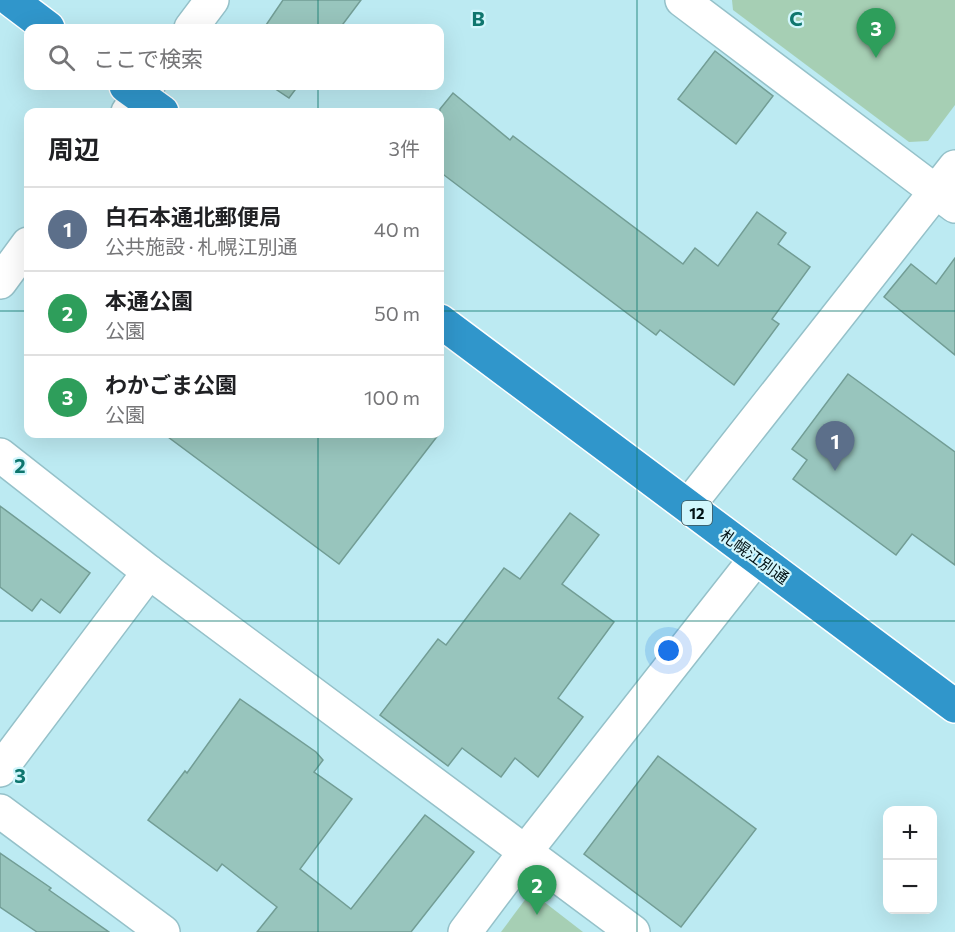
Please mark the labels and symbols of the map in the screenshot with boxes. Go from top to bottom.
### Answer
text: B [471,6,485,30]
text: C [789,6,803,30]
pin: 3 [856,8,896,58]
pin: 1 [816,422,854,471]
text: 2 [14,453,26,477]
road number: 12 [682,501,712,525]
street label: 札幌江別通 [717,525,793,587]
your location [654,636,683,665]
text: 3 [14,763,26,787]
pin: 2 [518,866,556,915]

